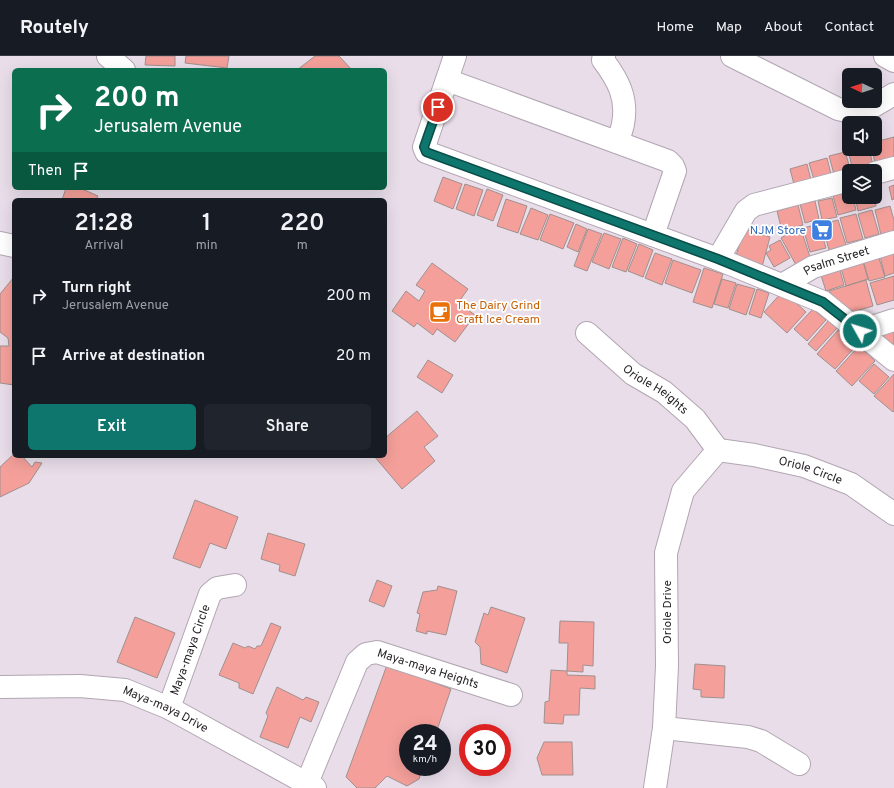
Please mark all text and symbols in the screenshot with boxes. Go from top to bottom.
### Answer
text: Routely [20,16,89,40]
text: Home [657,19,694,36]
text: Map [716,19,742,36]
text: About [764,19,803,36]
text: Contact [825,19,874,36]
north arrow [842,68,882,108]
map controls [842,68,882,204]
text: 200 m [94,81,180,117]
icon: right [28,84,80,136]
pin [421,90,455,124]
icon: arrive [427,96,449,118]
text: Jerusalem Avenue [94,116,242,139]
button: sound [842,116,882,156]
icon: arrive [70,160,92,182]
text: Then [28,162,62,181]
button: layers [842,164,882,204]
text: 21:28 [74,209,134,239]
text: 1 [202,209,211,239]
text: 220 [280,209,325,239]
supermarket icon: NJM Store [809,217,835,243]
place label: NJM Store [750,223,806,239]
text: Arrival [85,238,123,254]
text: min [196,238,218,254]
text: m [297,238,308,254]
street label: Psalm Street [801,243,871,280]
text: Turn right [62,279,131,298]
icon: right [28,285,50,307]
text: 200 m [326,287,371,306]
text: Jerusalem Avenue [62,298,169,314]
place label: The Dairy Grind Craft Ice Cream [456,298,540,328]
cafe icon: The Dairy Grind Craft Ice Cream [427,299,453,325]
position arrow [839,310,881,352]
icon: arrive [28,345,50,367]
text: Arrive at destination [62,347,205,366]
text: 20 m [336,347,371,366]
street label: Oriole Heights [619,361,691,419]
button: Exit [28,404,196,450]
button: Share [204,404,371,450]
street label: Oriole Circle [777,454,845,489]
street label: Oriole Drive [660,580,676,644]
street label: Maya-maya Circle [167,602,215,698]
street label: Maya-maya Heights [375,646,481,693]
street label: Maya-maya Drive [120,683,211,737]
speed limit sign: 30 [459,724,511,776]
text: 24 [412,732,438,758]
text: km/h [413,753,437,766]

